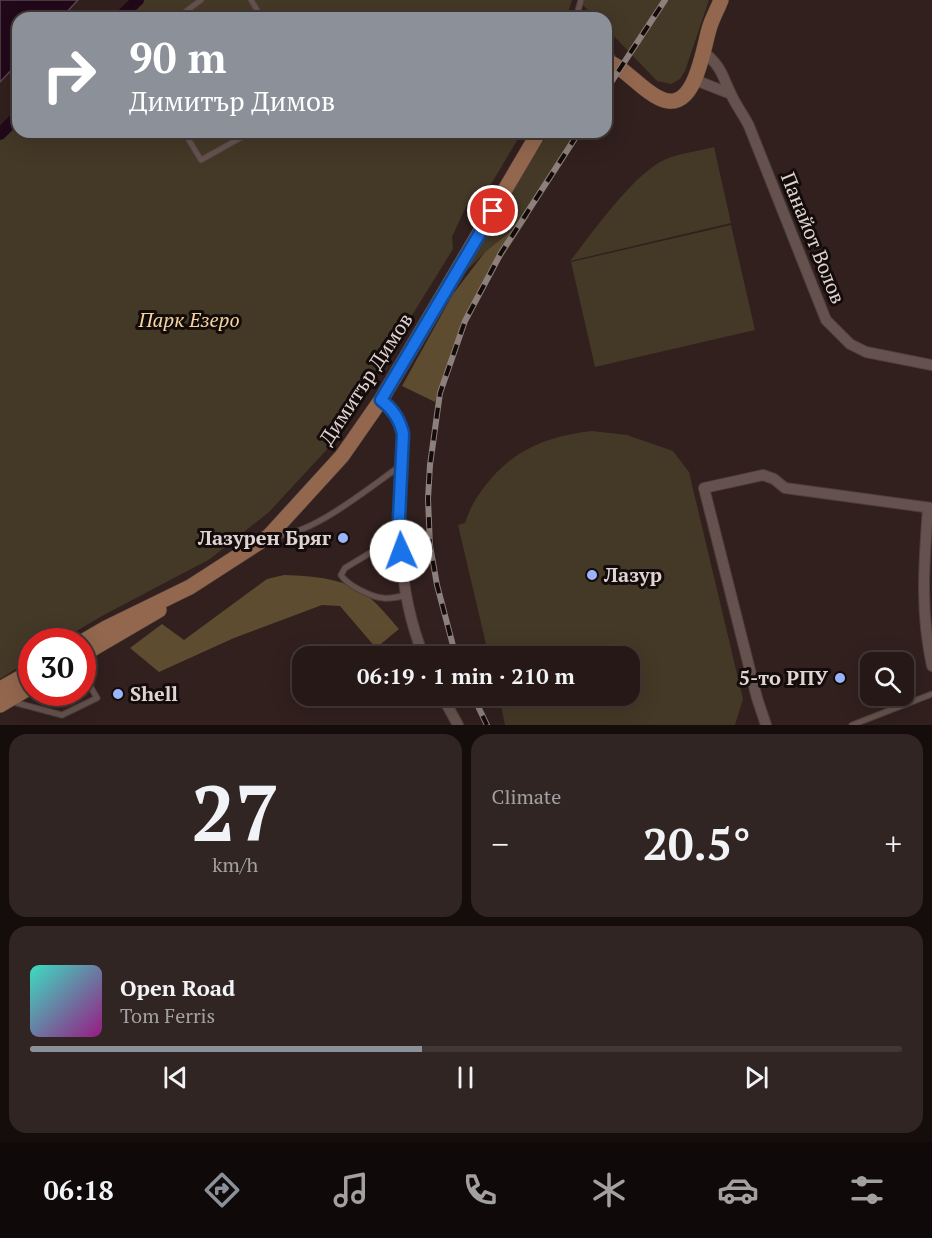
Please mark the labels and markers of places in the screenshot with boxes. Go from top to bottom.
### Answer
pin [467,185,518,236]
place label: Лазурен Бряг [197,524,332,551]
marker: Лазурен Бряг [336,531,350,545]
place label: Лазур [603,561,662,588]
marker: Лазур [585,568,599,582]
place label: 5-то РПУ [739,664,828,691]
marker: 5-то РПУ [833,671,847,685]
place label: Shell [130,680,178,707]
marker: Shell [111,687,125,701]

